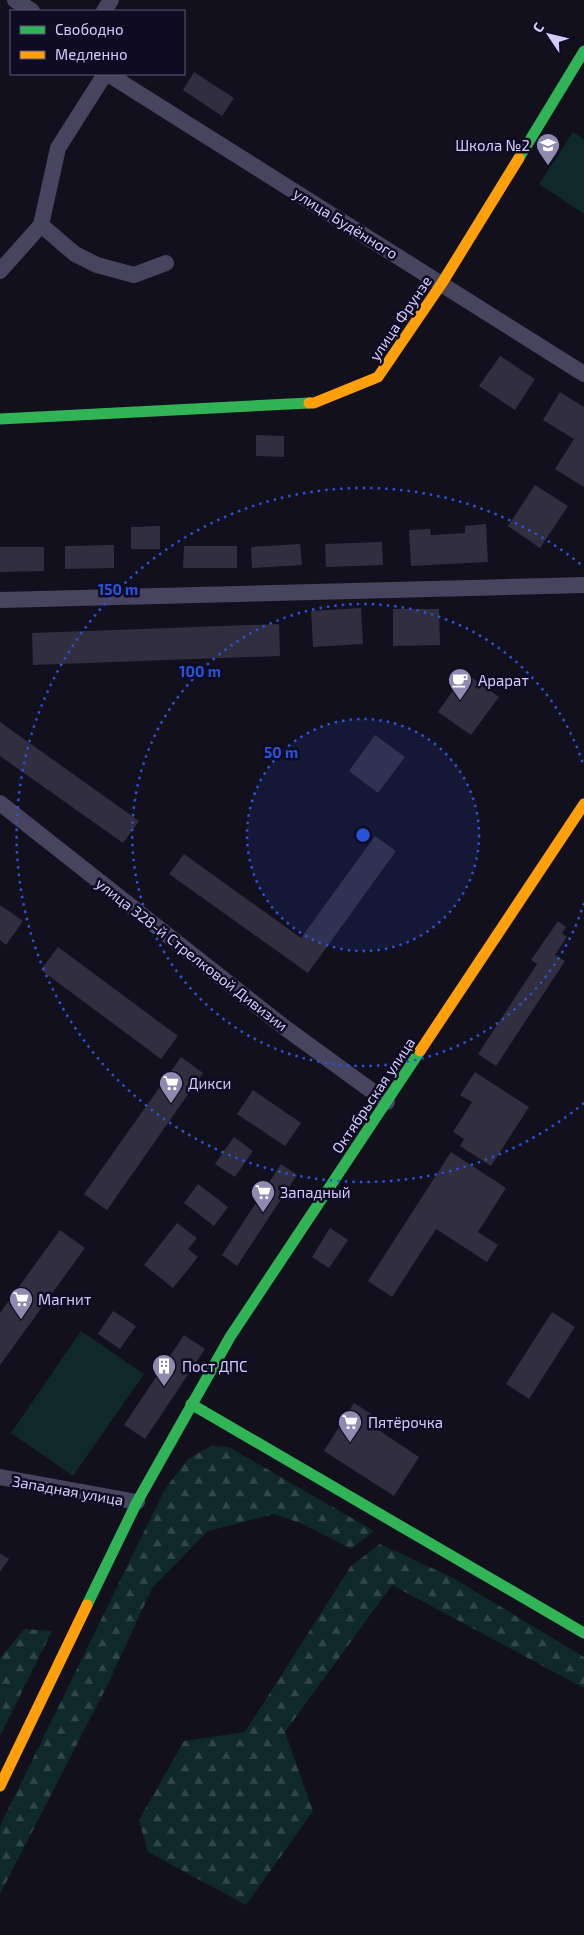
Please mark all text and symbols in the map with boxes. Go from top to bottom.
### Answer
legend [10,10,185,75]
north arrow [524,10,574,60]
text: С [529,19,547,36]
text: Свободно [55,20,124,38]
text: Медленно [55,45,128,63]
school or university icon: Школа №2 [535,132,561,166]
place label: Школа №2 [455,136,530,154]
street label: улица Будённого [290,184,402,263]
street label: улица Фрунзе [365,272,436,364]
text: 150 m [98,580,138,598]
text: 100 m [179,662,221,680]
cafe icon: Арарат [447,667,473,701]
place label: Арарат [478,671,529,689]
text: 50 m [264,743,298,761]
centre of rings [354,826,372,844]
street label: улица 328-й Стрелковой Дивизии [92,874,291,1035]
street label: Октябрьская улица [328,1034,419,1157]
supermarket icon: Дикси [158,1070,184,1104]
place label: Дикси [188,1074,231,1092]
supermarket icon: Западный [250,1179,276,1213]
place label: Западный [280,1183,351,1201]
supermarket icon: Магнит [8,1286,34,1320]
place label: Магнит [38,1290,91,1308]
building icon: Пост ДПС [151,1353,177,1387]
place label: Пост ДПС [182,1357,248,1375]
supermarket icon: Пятёрочка [337,1409,363,1443]
place label: Пятёрочка [368,1413,443,1431]
street label: Западная улица [11,1471,125,1510]

